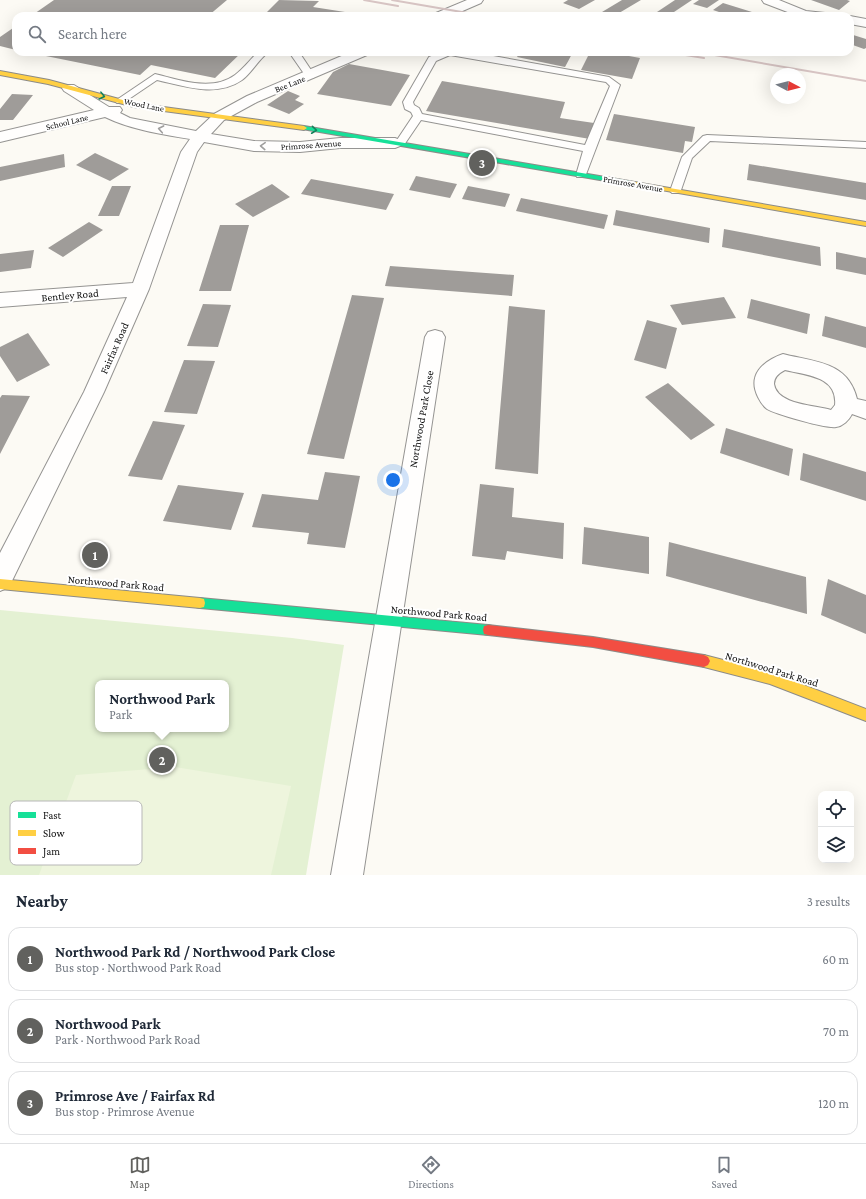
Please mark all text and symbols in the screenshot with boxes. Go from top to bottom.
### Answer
search box [12,12,854,56]
icon: search [26,23,48,45]
text: Search here [58,26,127,42]
north arrow [770,68,806,104]
street label: Bee Lane [273,73,307,95]
one-way arrow [98,92,105,100]
street label: Wood Lane [123,96,165,114]
street label: School Lane [45,112,89,132]
one-way arrow [158,125,164,134]
one-way arrow [311,125,317,134]
street label: Primrose Avenue [280,138,342,152]
one-way arrow [260,142,266,151]
pin: 3 [469,148,495,178]
street label: Primrose Avenue [602,174,664,194]
street label: Bentley Road [41,286,99,304]
street label: Fairfax Road [97,320,131,376]
street label: Northwood Park Close [407,369,435,469]
your location [383,470,403,490]
pin: 1 [82,540,108,570]
street label: Northwood Park Road [67,573,165,593]
street label: Northwood Park Road [390,603,488,623]
street label: Northwood Park Road [724,649,820,689]
popup [95,680,229,732]
text: Northwood Park [109,691,215,707]
text: Park [109,707,132,722]
pin: 2 [149,745,175,775]
map controls [818,791,854,863]
button: locate [818,791,854,827]
legend [10,801,142,865]
text: Fast [43,809,62,821]
text: Slow [43,827,65,839]
button: layers [818,827,854,863]
text: Jam [42,845,60,858]
text: Nearby [16,892,68,911]
text: 3 results [807,894,850,909]
text: Northwood Park Rd / Northwood Park Close [55,944,335,960]
text: 1 [28,952,32,967]
text: 60 m [822,952,849,967]
text: Bus stop · Northwood Park Road [55,960,221,975]
text: Northwood Park [55,1016,161,1032]
text: 2 [27,1024,33,1039]
text: 70 m [823,1024,849,1039]
text: Park · Northwood Park Road [55,1032,200,1047]
text: Primrose Ave / Fairfax Rd [55,1088,215,1104]
text: 3 [27,1096,33,1111]
text: 120 m [818,1096,849,1111]
text: Bus stop · Primrose Avenue [55,1104,194,1119]
tab: Map [129,1154,151,1190]
tab: Directions [408,1154,454,1190]
tab: Saved [711,1154,737,1190]

